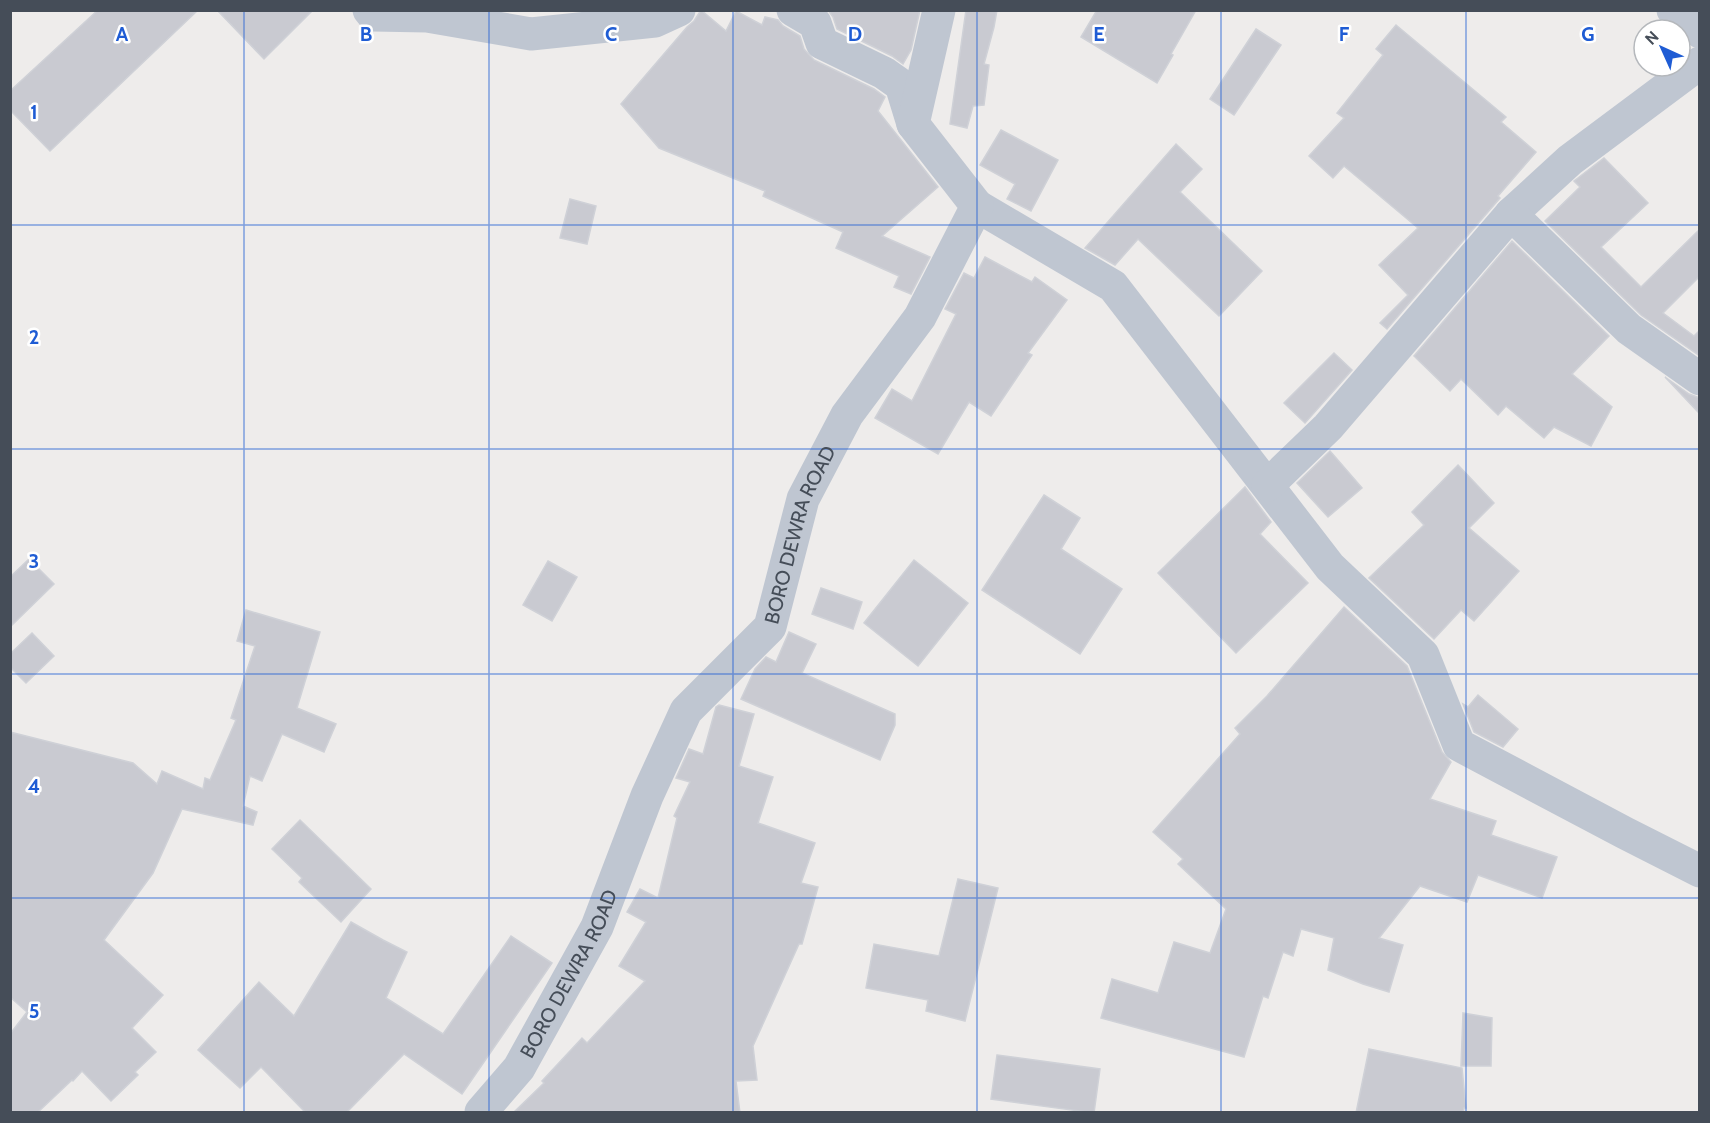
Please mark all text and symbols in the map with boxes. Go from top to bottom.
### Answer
north arrow [1632,18,1692,78]
text: A [116,22,129,46]
text: B [360,22,372,46]
text: C [605,22,617,46]
text: D [848,22,862,46]
text: E [1093,22,1105,46]
text: F [1339,22,1350,46]
text: G [1581,22,1595,46]
text: N [1641,27,1662,48]
text: 1 [30,100,38,124]
text: 2 [29,325,39,349]
street label: BORO DEWRA ROAD [759,442,841,626]
text: 3 [29,549,39,573]
text: 4 [28,774,40,798]
street label: BORO DEWRA ROAD [515,886,622,1062]
text: 5 [29,999,39,1023]

